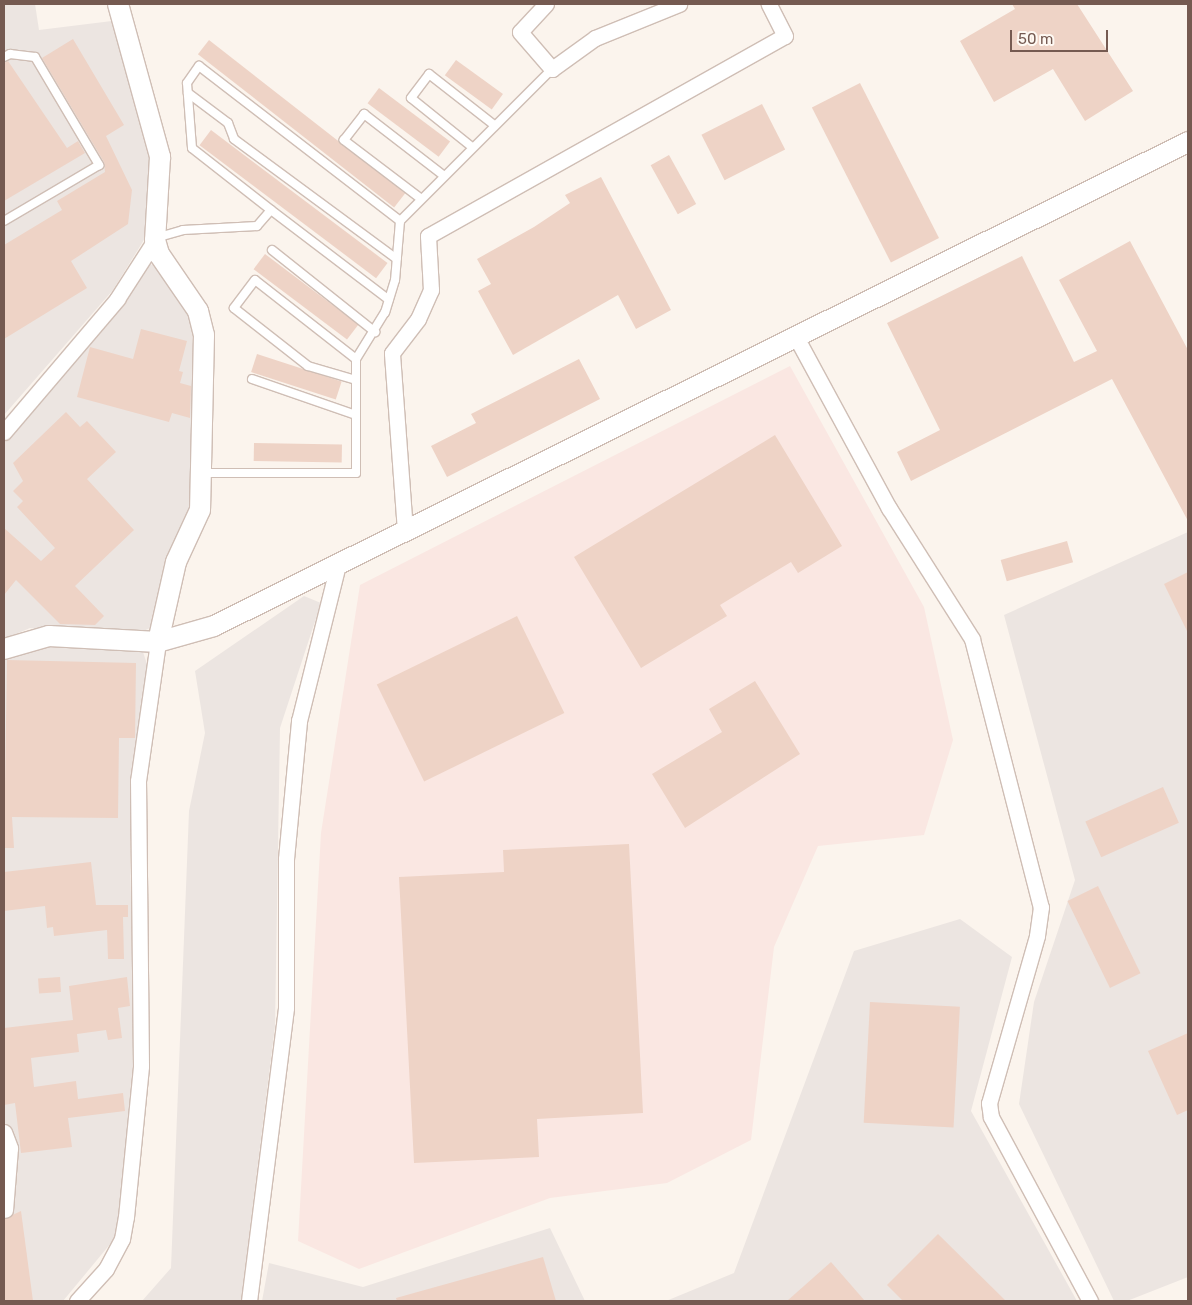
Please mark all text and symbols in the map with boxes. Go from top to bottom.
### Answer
scale bar [1012,20,1110,52]
text: 50 m [1018,30,1053,48]

